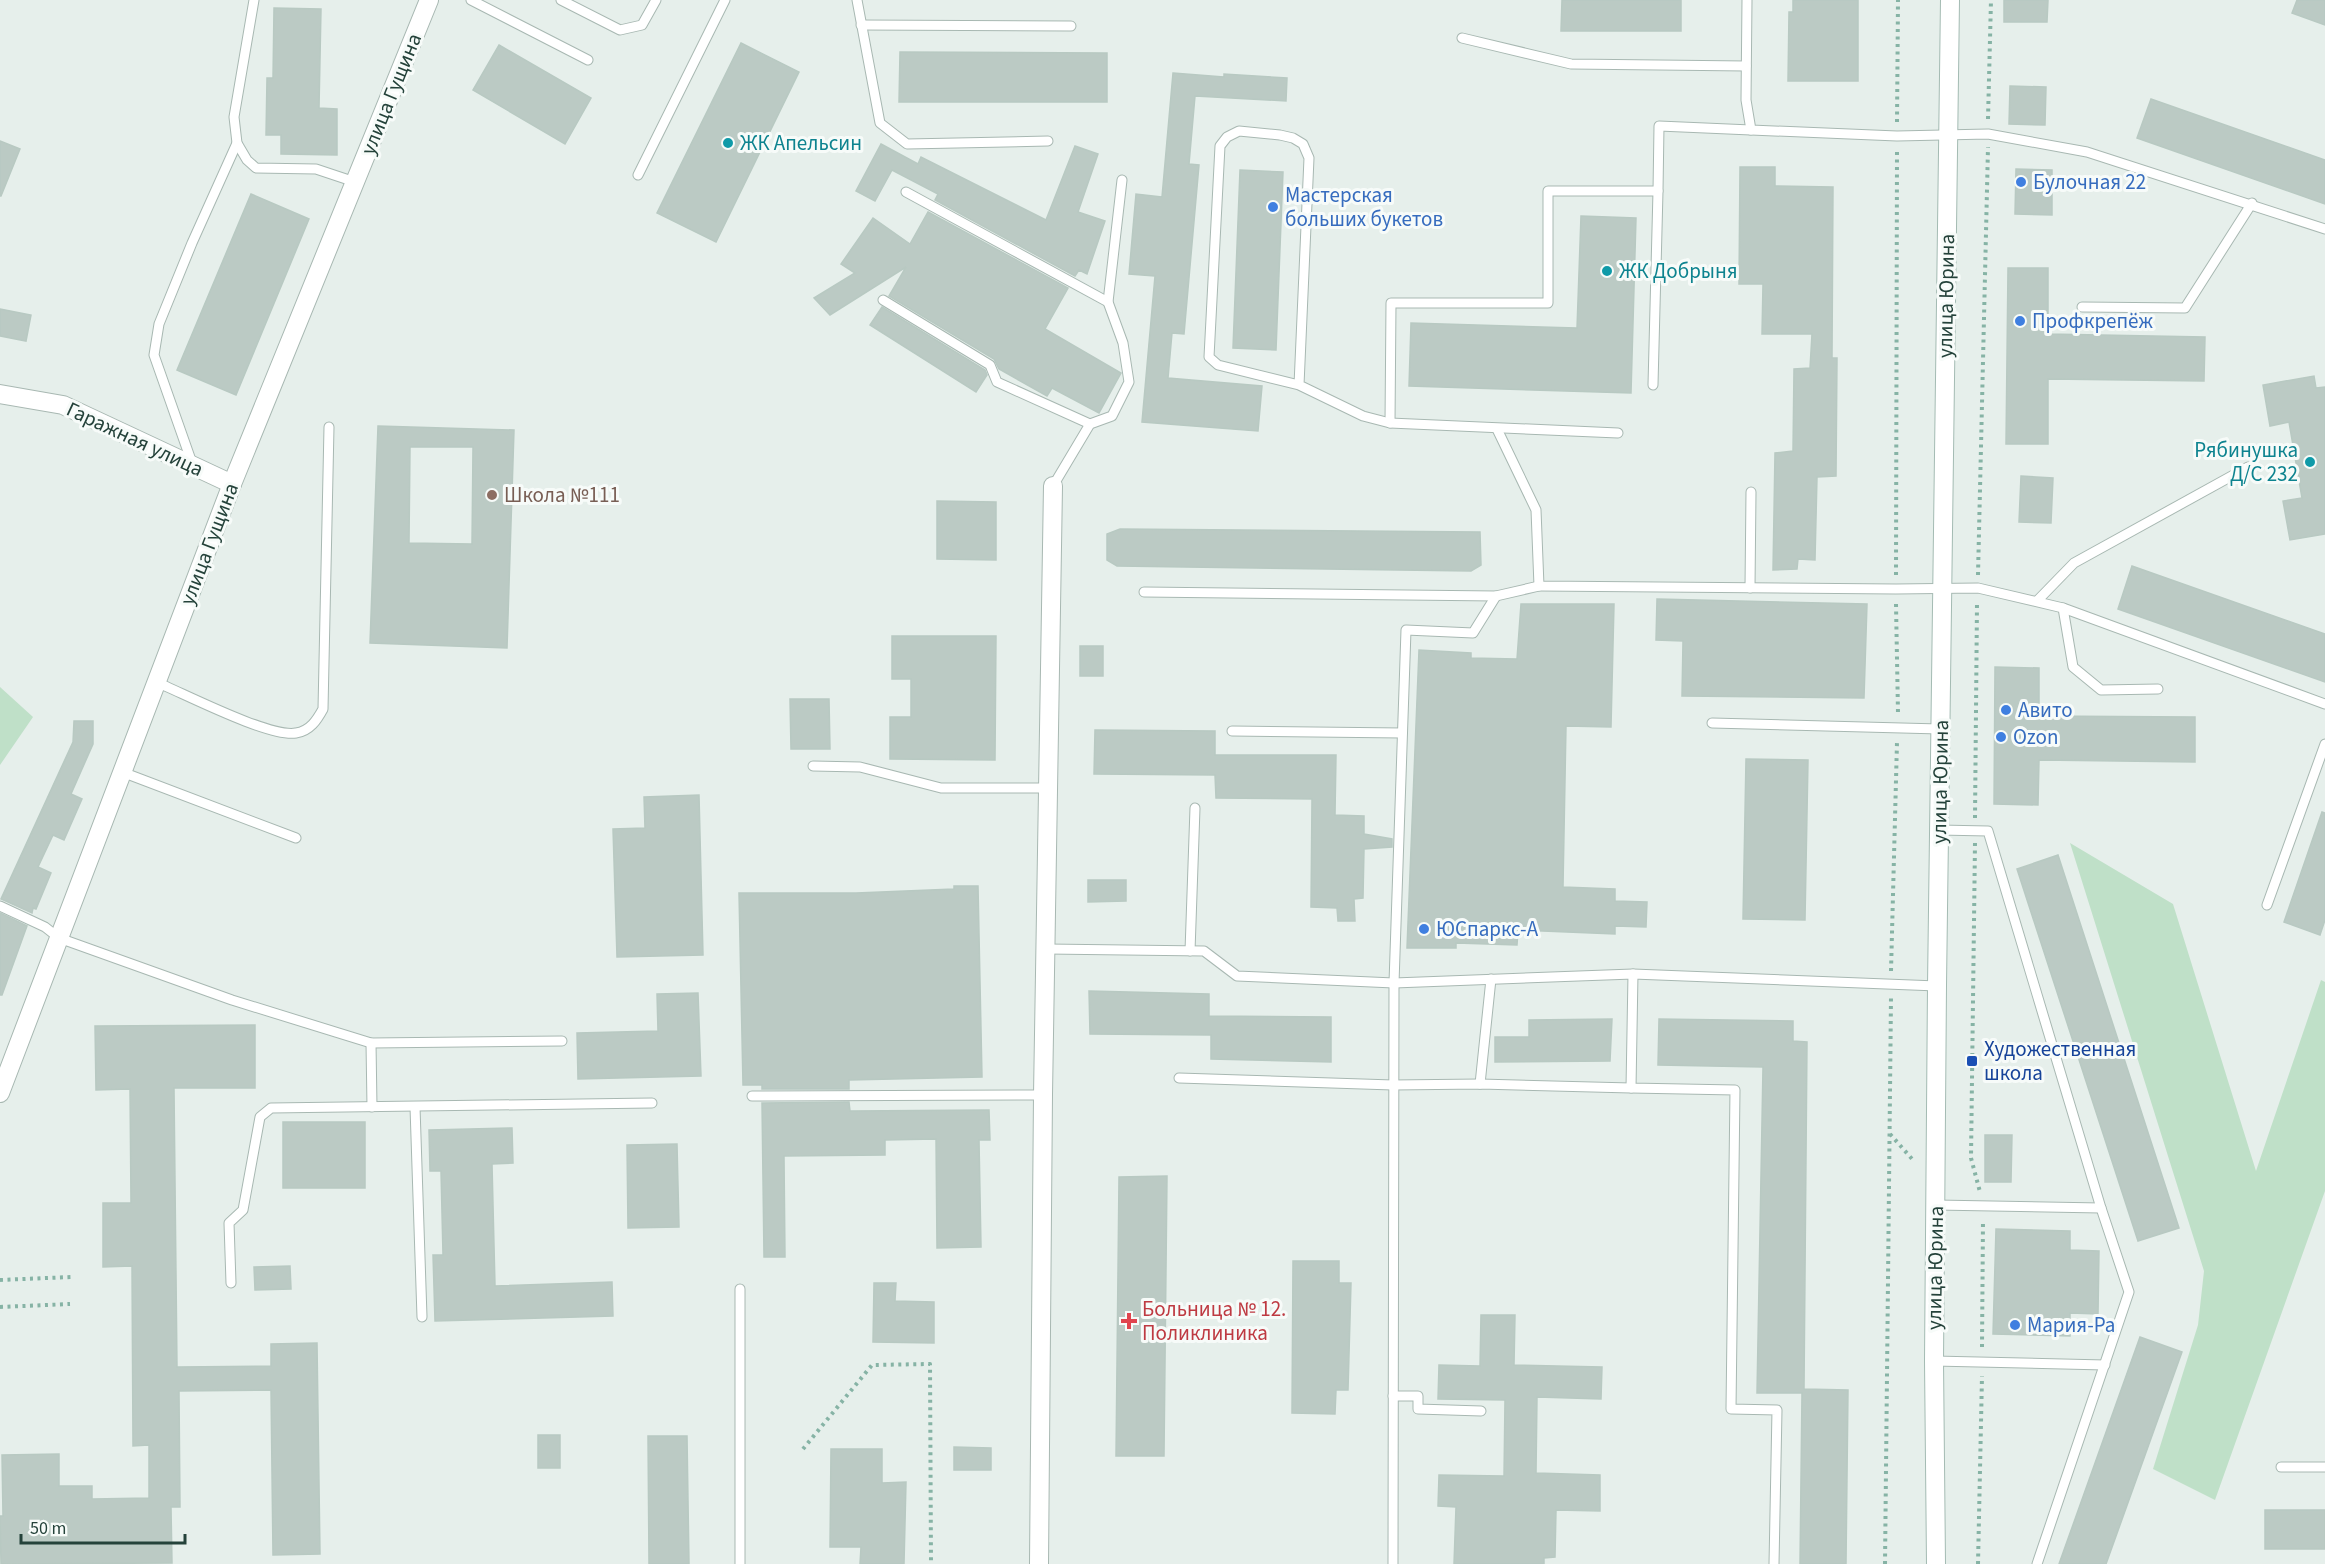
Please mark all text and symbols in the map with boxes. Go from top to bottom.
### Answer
street label: улица Гущина [353,29,429,159]
place label: ЖК Апельсин [740,128,862,158]
marker: ЖК Апельсин [721,136,735,150]
place label: Булочная 22 [2033,167,2146,197]
marker: Булочная 22 [2014,175,2028,189]
place label: Мастерская больших букетов [1285,180,1443,234]
marker: Мастерская больших букетов [1266,200,1280,214]
street label: улица Юрина [1930,234,1962,358]
place label: ЖК Добрыня [1619,256,1738,286]
marker: ЖК Добрыня [1600,264,1614,278]
place label: Профкрепёж [2032,306,2153,336]
marker: Профкрепёж [2013,314,2027,328]
street label: Гаражная улица [62,394,208,484]
place label: Рябинушка Д/С 232 [2194,435,2298,489]
marker: Рябинушка Д/С 232 [2303,455,2317,469]
street label: улица Гущина [172,479,246,609]
place label: Школа №111 [504,480,620,510]
marker: Школа №111 [485,488,499,502]
place label: Авито [2018,695,2073,725]
marker: Авито [1999,703,2013,717]
street label: улица Юрина [1924,720,1956,844]
place label: Ozon [2013,722,2058,752]
marker: Ozon [1994,730,2008,744]
place label: ЮСпаркс-А [1436,914,1539,944]
marker: ЮСпаркс-А [1417,922,1431,936]
place label: Художественная школа [1984,1034,2136,1088]
marker: Художественная школа [1965,1054,1979,1068]
street label: улица Юрина [1919,1206,1951,1330]
place label: Больница № 12. Поликлиника [1142,1294,1286,1348]
place label: Мария-Ра [2027,1310,2115,1340]
marker: Больница № 12. Поликлиника [1120,1312,1138,1330]
marker: Мария-Ра [2008,1318,2022,1332]
scale bar [21,1507,184,1545]
text: 50 m [30,1516,66,1541]

